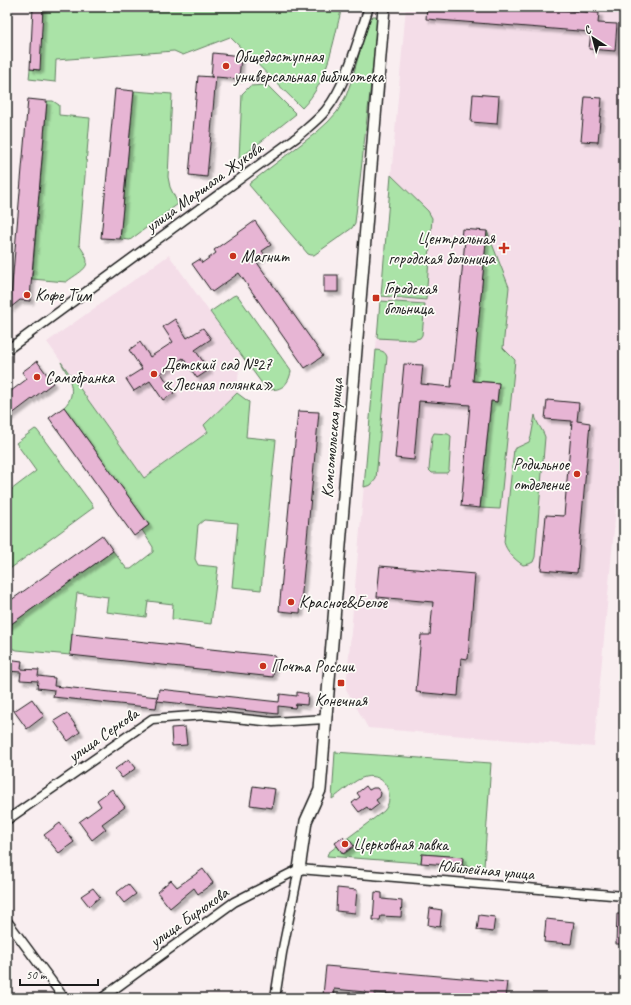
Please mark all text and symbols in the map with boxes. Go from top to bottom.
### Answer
north arrow [573,18,613,58]
text: С [581,22,595,37]
place label: Общедоступная универсальная библиотека [233,46,385,87]
marker: Общедоступная универсальная библиотека [221,61,231,71]
street label: улица Маршала Жукова [140,136,268,237]
place label: Центральная городская больница [388,228,497,269]
marker: Центральная городская больница [498,242,510,254]
place label: Магнит [241,246,290,267]
marker: Магнит [228,251,238,261]
place label: Городская больница [384,278,438,319]
place label: Кофе Тим [35,285,92,306]
marker: Кофе Тим [22,290,32,300]
marker: Городская больница [371,293,381,303]
place label: Детский сад №27 «Лесная полянка» [162,354,273,395]
place label: Самобранка [45,367,116,388]
marker: Детский сад №27 «Лесная полянка» [149,369,159,379]
marker: Самобранка [32,372,42,382]
street label: Комсомольская улица [316,376,348,499]
place label: Родильное отделение [513,454,570,495]
marker: Родильное отделение [572,469,582,479]
place label: Красное&Белое [299,592,388,613]
marker: Красное&Белое [286,597,296,607]
place label: Почта России [271,656,356,677]
marker: Почта России [258,661,268,671]
marker: Конечная [336,678,346,688]
place label: Конечная [315,690,368,711]
street label: улица Серкова [63,702,144,767]
place label: Церковная лавка [353,834,450,855]
marker: Церковная лавка [340,839,350,849]
street label: Юбилейная улица [437,855,536,885]
street label: улица Бирюкова [145,881,234,952]
scale bar [20,961,98,987]
text: 50 m [26,967,48,983]

